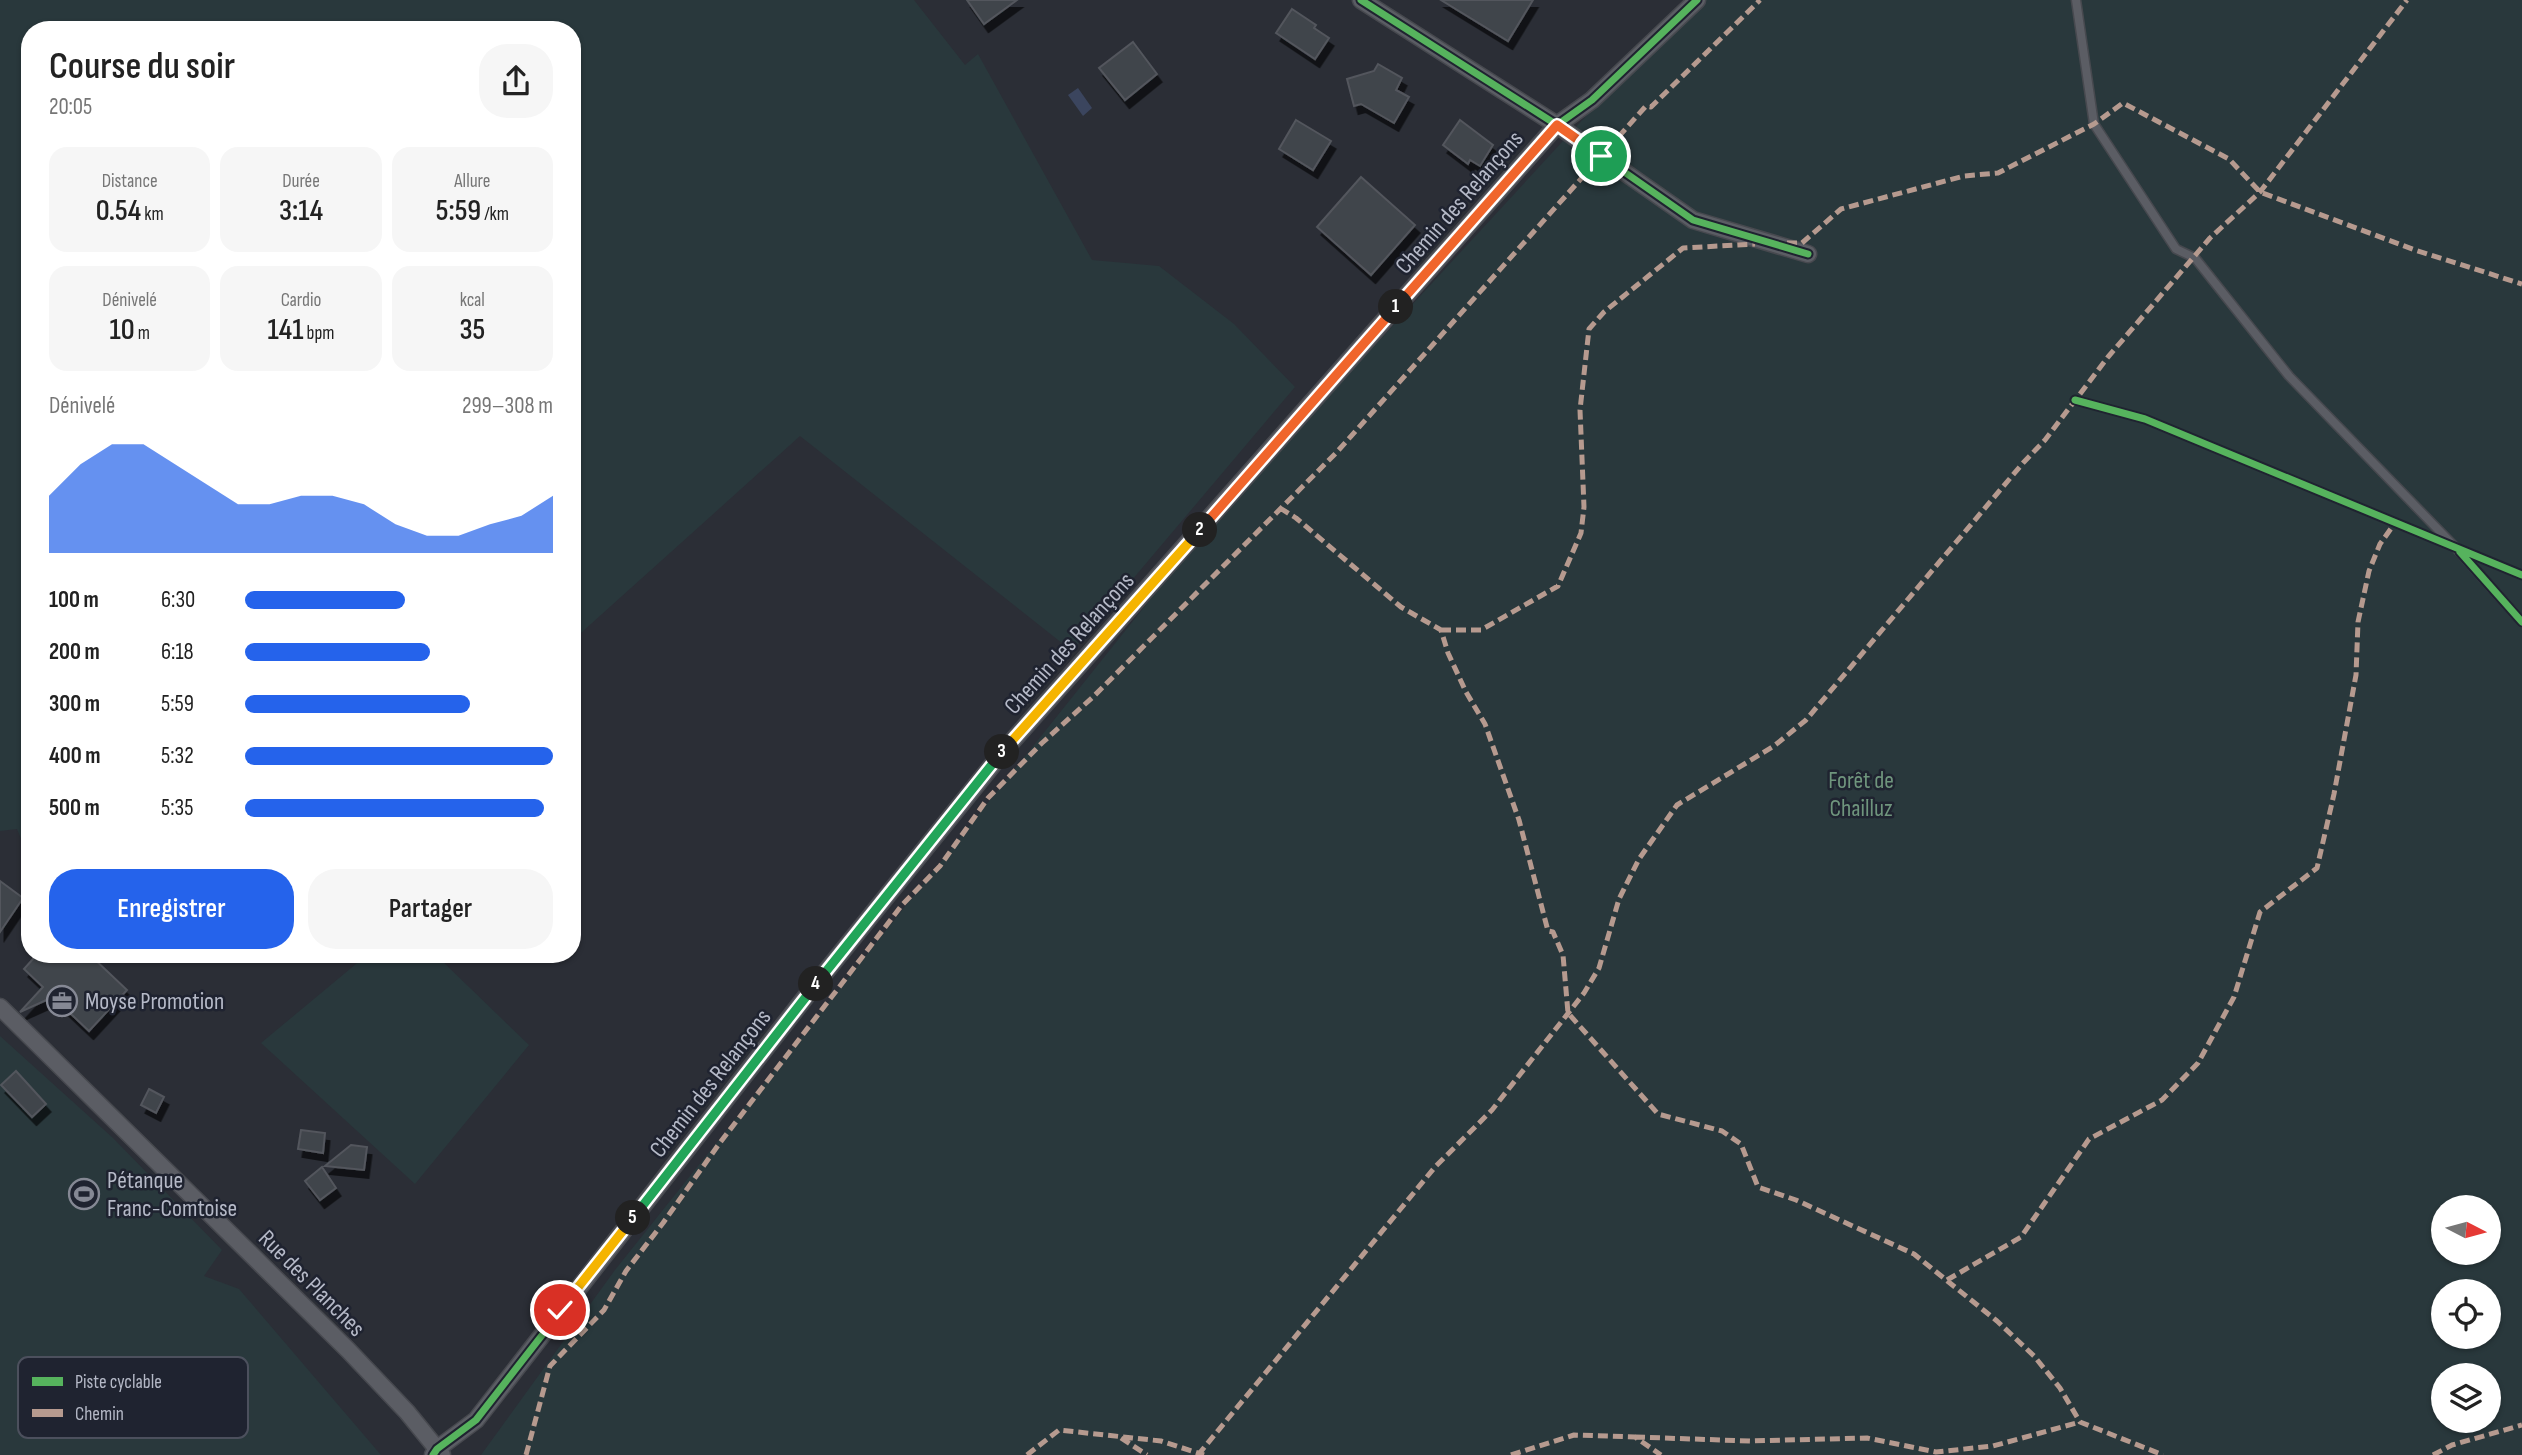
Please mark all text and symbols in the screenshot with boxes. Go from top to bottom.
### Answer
text: Course du soir [49,44,235,89]
button: share [479,44,553,118]
text: 20:05 [49,93,92,121]
street label: Chemin des Relançons [1389,125,1529,280]
pin [1571,126,1631,186]
icon: arrive [1582,137,1620,175]
text: Distance [102,170,158,193]
text: Durée [282,170,320,193]
text: Allure [454,170,490,193]
text: 0.54 [96,193,141,229]
text: 3:14 [279,193,323,229]
text: 5:59 [436,193,481,229]
text: km [141,203,164,226]
text: /km [481,203,509,226]
text: Dénivelé [102,289,157,312]
text: Cardio [281,289,321,312]
text: kcal [460,289,485,312]
pin: 1 [1378,290,1414,324]
text: 1 [1392,295,1399,318]
text: 10 [109,312,135,348]
text: 141 [267,312,304,348]
text: 35 [459,312,485,348]
text: m [135,322,150,345]
text: bpm [304,322,335,345]
text: Dénivelé [49,392,115,420]
text: 299–308 m [462,392,553,420]
pin: 2 [1182,512,1218,548]
text: 2 [1195,518,1204,541]
street label: Chemin des Relançons [998,567,1140,720]
text: 100 m [49,586,99,614]
text: 6:30 [161,586,195,614]
text: 200 m [49,638,100,666]
text: 6:18 [161,638,194,666]
text: 300 m [49,690,100,718]
text: 5:59 [161,690,194,718]
pin: 3 [984,734,1020,770]
text: 3 [997,740,1006,763]
text: 400 m [49,742,100,770]
text: 5:32 [161,742,194,770]
park label: Forêt de Chailluz [1828,766,1894,823]
text: 500 m [49,794,100,822]
text: 5:35 [161,794,193,822]
button: Enregistrer [49,869,294,949]
button: Partager [308,869,553,949]
pin: 4 [798,967,834,1002]
text: 4 [811,972,820,995]
office icon: Moyse Promotion [45,984,79,1018]
place label: Moyse Promotion [85,987,224,1016]
street label: Chemin des Relançons [643,1003,777,1163]
place label: Pétanque Franc-Comtoise [107,1166,237,1223]
sports icon: Pétanque Franc-Comtoise [67,1177,101,1211]
north arrow [2431,1195,2501,1265]
map controls [2431,1195,2501,1433]
pin: 5 [616,1200,650,1236]
text: 5 [628,1206,637,1229]
street label: Rue des Planches [252,1224,371,1343]
button: locate [2431,1279,2501,1349]
pin [530,1280,590,1340]
icon: check [541,1291,579,1329]
legend [18,1357,248,1438]
button: layers [2431,1363,2501,1433]
text: Piste cyclable [75,1371,162,1394]
text: Chemin [75,1403,124,1426]

